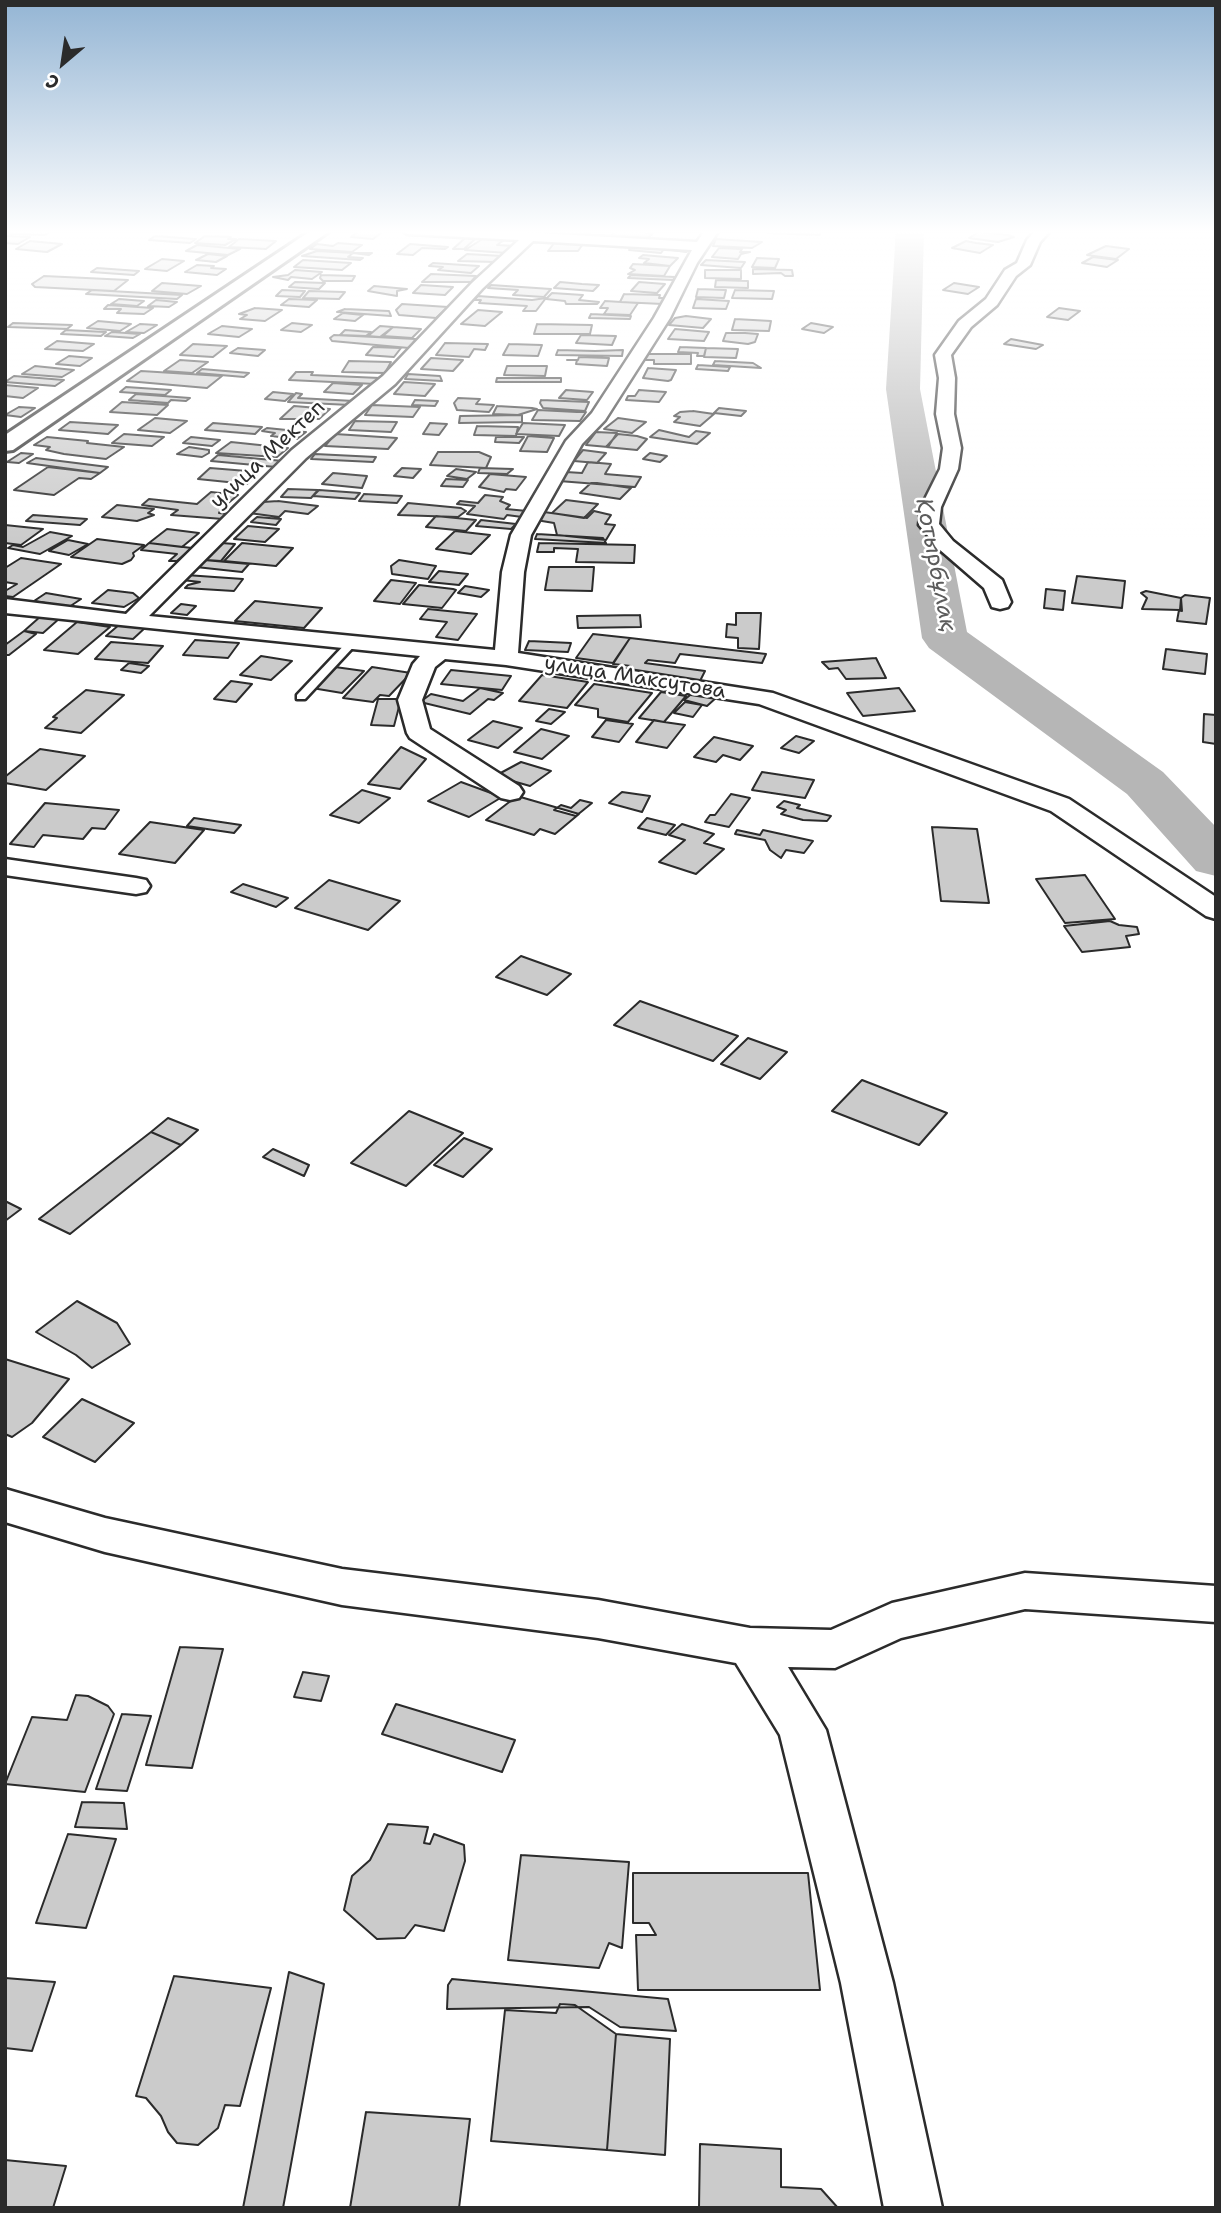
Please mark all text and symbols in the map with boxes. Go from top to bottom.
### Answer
north arrow [28,28,98,98]
text: С [41,68,64,96]
street label: улица Мектеп [205,395,331,515]
water label: Қотырбұлақ [909,496,961,634]
street label: улица Максутова [542,651,728,705]

